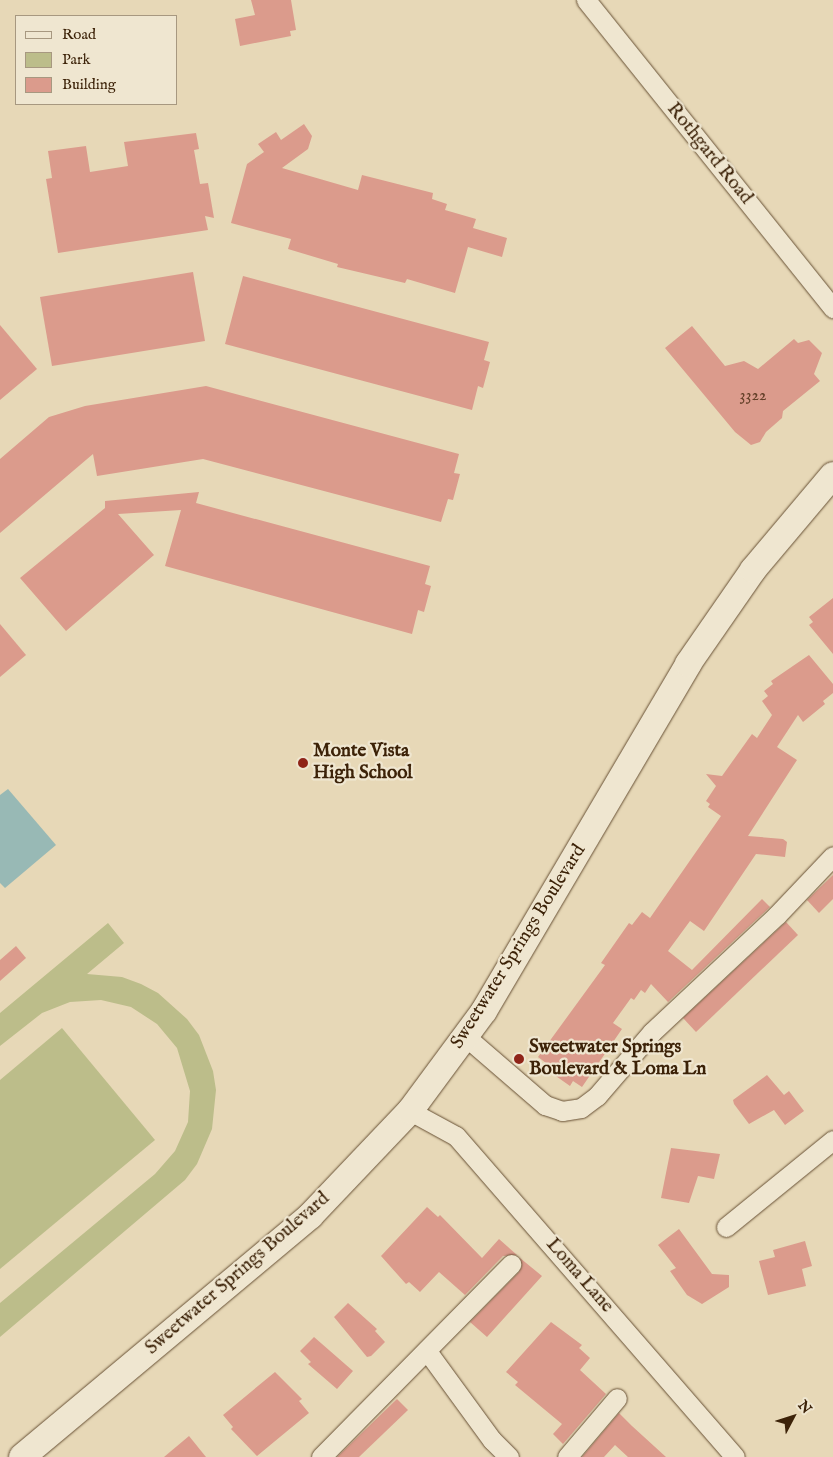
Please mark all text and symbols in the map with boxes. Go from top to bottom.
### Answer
legend [15,15,178,105]
text: Road [62,25,96,44]
text: Park [62,50,91,69]
text: Building [62,75,116,94]
street label: Rothgard Road [661,99,757,209]
house number: 3322 [740,386,766,406]
place label: Monte Vista High School [313,741,413,785]
marker: Monte Vista High School [297,757,309,769]
street label: Sweetwater Springs Boulevard [447,841,591,1053]
place label: Sweetwater Springs Boulevard & Loma Ln [529,1037,706,1081]
marker: Sweetwater Springs Boulevard & Loma Ln [513,1053,525,1065]
street label: Sweetwater Springs Boulevard [141,1188,335,1360]
street label: Loma Lane [540,1234,618,1318]
north arrow [768,1392,818,1442]
text: N [794,1397,815,1418]

